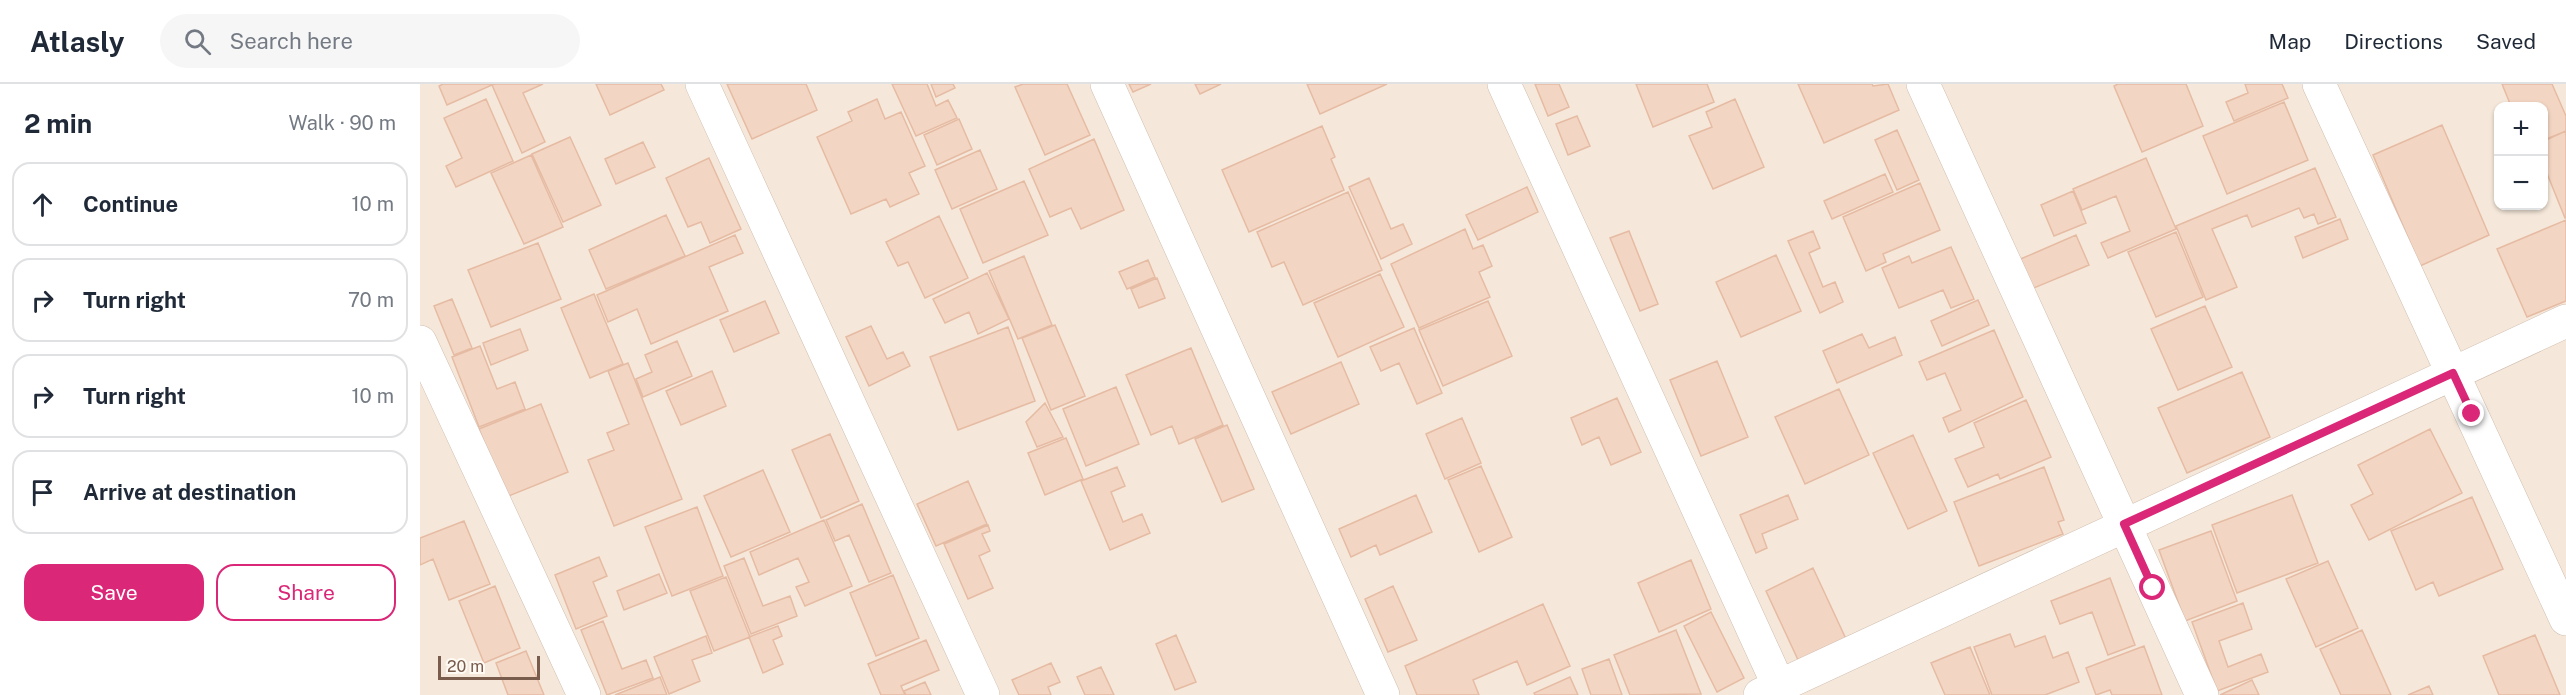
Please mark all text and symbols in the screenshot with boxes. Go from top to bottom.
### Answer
search box [160,14,580,68]
text: Atlasly [30,25,124,58]
icon: search [181,25,214,58]
text: Search here [229,28,353,54]
text: Map [2269,29,2311,54]
text: Directions [2344,29,2443,54]
text: Saved [2476,29,2536,54]
map controls [2494,102,2548,210]
button: + [2494,102,2548,156]
text: 2 min [24,108,92,139]
text: Walk · 90 m [289,111,396,135]
button: − [2494,156,2548,210]
icon: ahead [26,188,59,221]
text: Continue [83,191,178,217]
text: 10 m [351,192,394,216]
icon: right [26,284,59,317]
text: Turn right [83,287,186,313]
text: 70 m [348,288,394,312]
icon: right [26,380,59,413]
text: Turn right [83,383,186,409]
text: 10 m [351,384,394,408]
route end [2458,400,2484,426]
icon: arrive [26,476,59,509]
text: Arrive at destination [83,479,296,505]
button: Save [24,564,204,621]
button: Share [216,564,396,621]
route start [2139,574,2165,600]
scale bar [438,653,540,680]
text: 20 m [447,657,484,676]

